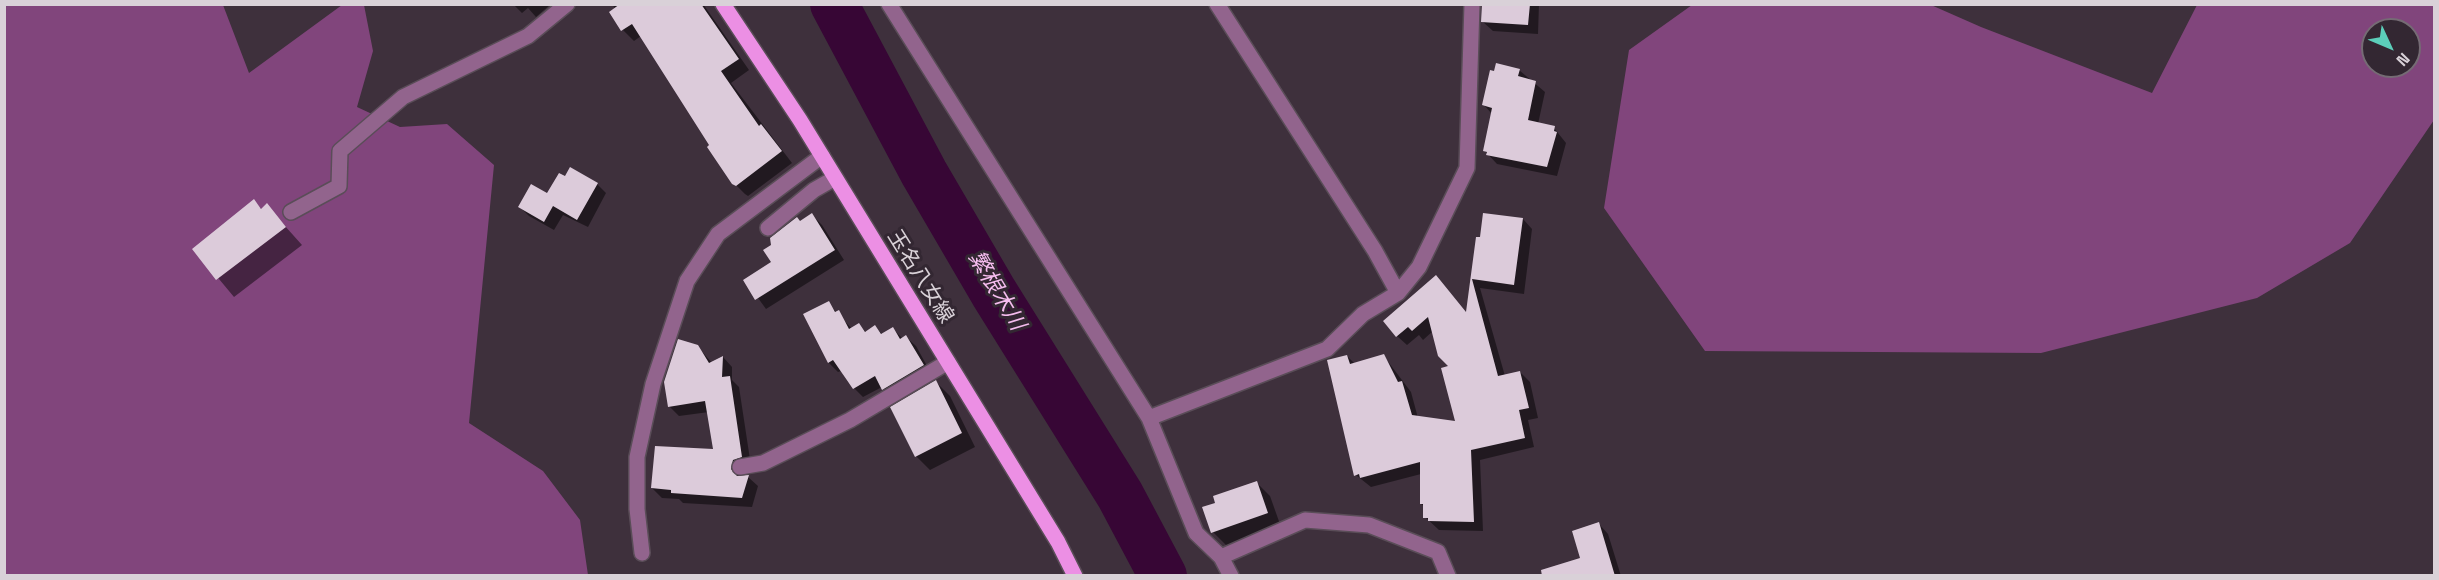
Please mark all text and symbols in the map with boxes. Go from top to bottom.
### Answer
north arrow [2361,18,2421,78]
text: N [2392,48,2414,71]
street label: 玉名八女線 [881,226,959,328]
water label: 繁根木川 [962,246,1030,336]

